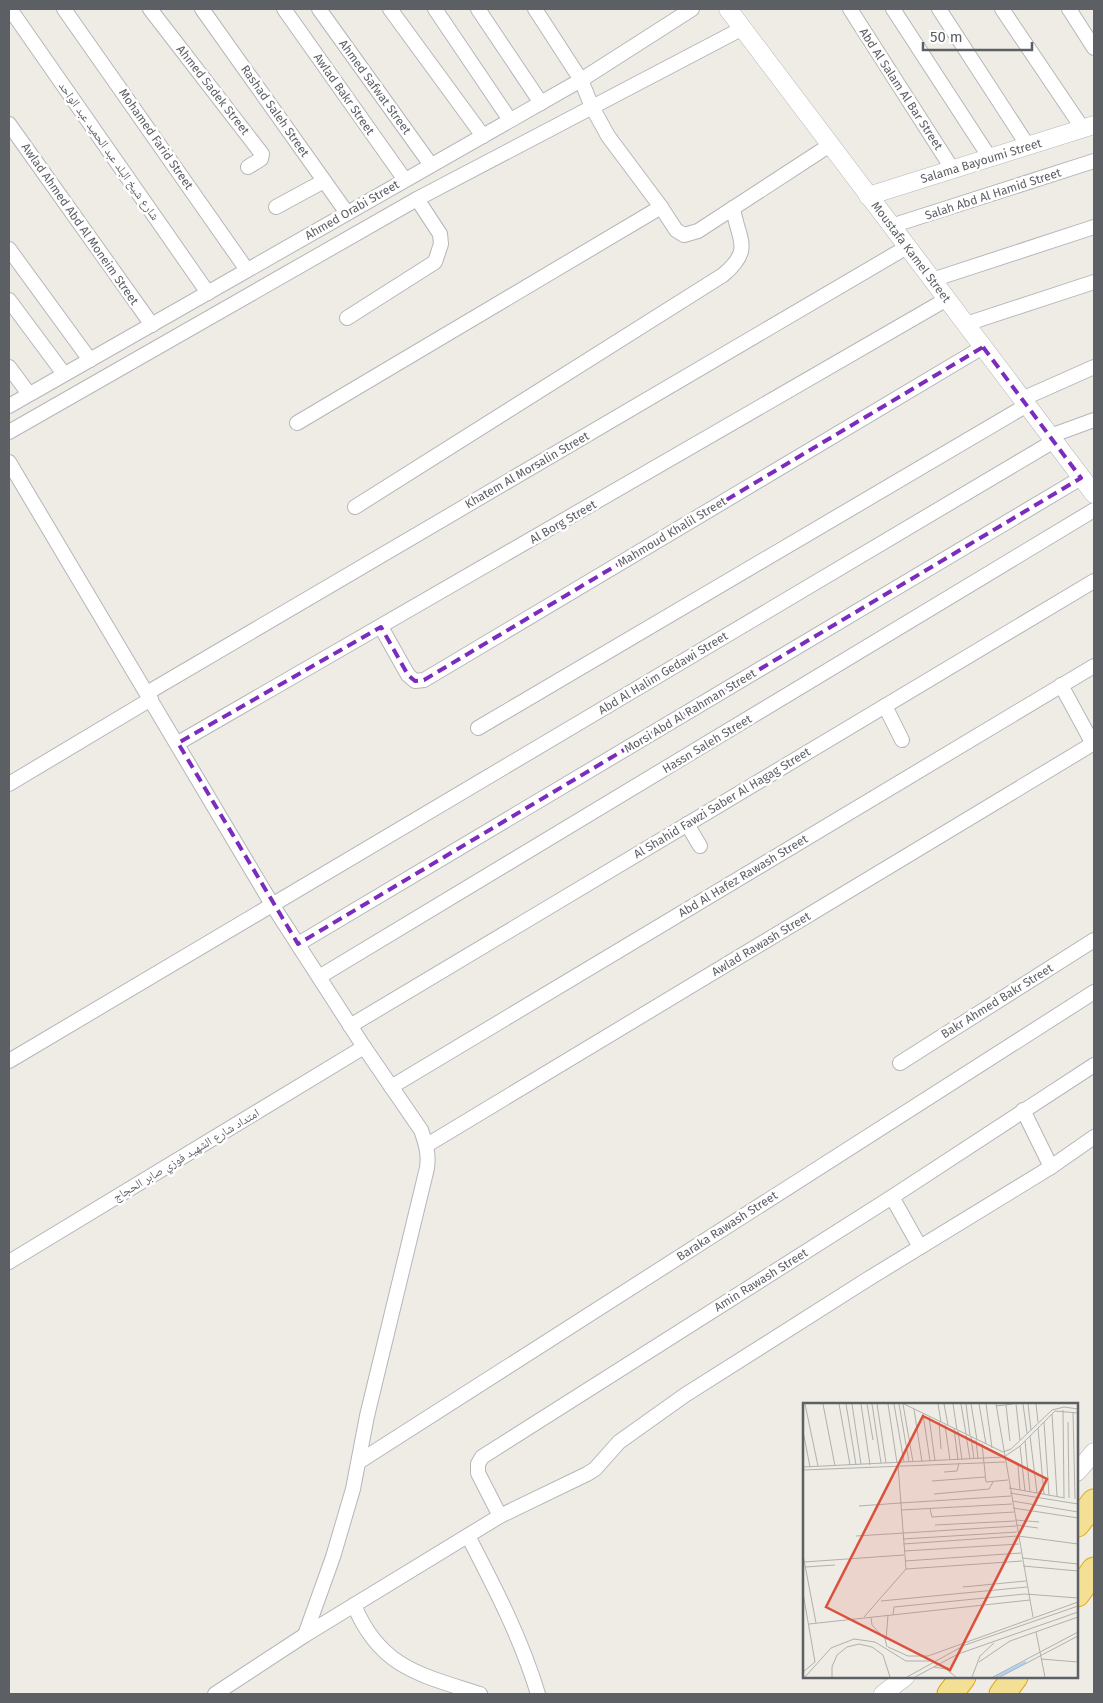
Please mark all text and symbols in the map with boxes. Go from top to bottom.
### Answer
scale bar [923,20,1032,52]
street label: Abd Al Salam Al Bar Street [856,26,946,153]
text: 50 m [930,28,963,46]
street label: Ahmed Safwat Street [336,37,414,137]
street label: Ahmed Sadek Street [174,42,253,138]
street label: Awlad Bakr Street [311,51,378,138]
street label: Rashad Saleh Street [238,62,312,160]
street label: شارع شيخ البلد عبد الحميد عبد الواحد [55,79,162,224]
street label: Mohamed Farid Street [116,86,196,193]
street label: Salama Bayoumi Street [919,136,1044,186]
street label: Awlad Ahmed Abd Al Moneim Street [19,140,142,308]
street label: Salah Abd Al Hamid Street [923,165,1063,223]
street label: Ahmed Orabi Street [302,177,402,243]
street label: Moustafa Kamel Street [868,199,954,306]
street label: Khatem Al Morsalin Street [463,428,592,511]
street label: Mahmoud Khalil Street [615,494,729,570]
street label: Al Borg Street [527,497,599,547]
street label: Abd Al Halim Gedawi Street [596,628,731,717]
street label: Morsi Abd Al Rahman Street [622,666,759,756]
street label: Hassn Saleh Street [660,712,755,776]
street label: Al Shahid Fawzi Saber Al Hagag Street [631,744,813,861]
street label: Abd Al Hafez Rawash Street [676,831,811,920]
street label: Awlad Rawash Street [709,909,813,979]
street label: Bakr Ahmed Bakr Street [938,960,1056,1041]
street label: امتداد شارع الشهيد فوزي صابر الحجاج [110,1106,263,1207]
street label: Baraka Rawash Street [674,1188,780,1264]
street label: Amin Rawash Street [712,1245,811,1314]
inset map [803,1403,1078,1678]

